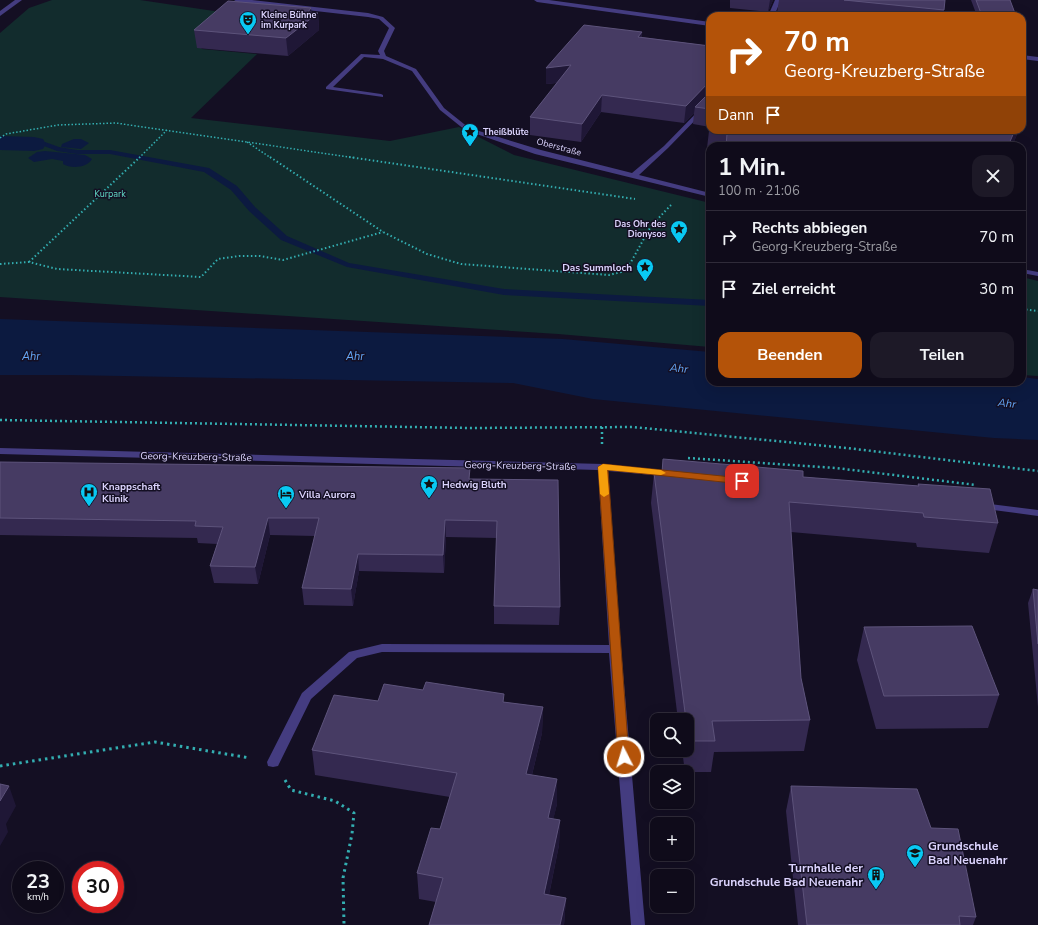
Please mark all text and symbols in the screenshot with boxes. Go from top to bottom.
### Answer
place label: Kleine Bühne im Kurpark [261,9,316,31]
theatre icon: Kleine Bühne im Kurpark [238,10,258,35]
text: 70 m [784,23,850,61]
icon: right [718,28,770,80]
text: Georg-Kreuzberg-Straße [784,59,985,83]
icon: arrive [762,104,784,126]
text: Dann [718,105,754,125]
place icon: Theißblüte [460,122,480,147]
place label: Theißblüte [483,126,529,138]
street label: Oberstraße [535,135,583,159]
text: 1 Min. [718,151,786,183]
button: close [972,155,1014,197]
text: 100 m · 21:06 [718,182,800,200]
park label: Kurpark [94,188,126,200]
place label: Das Ohr des Dionysos [614,218,667,240]
text: Rechts abbiegen [752,218,867,238]
place icon: Das Ohr des Dionysos [669,219,689,244]
icon: right [718,226,740,248]
text: 70 m [979,227,1014,247]
text: Georg-Kreuzberg-Straße [752,238,897,256]
place icon: Das Summloch [635,257,655,282]
place label: Das Summloch [562,261,632,275]
icon: arrive [718,278,740,300]
text: Ziel erreicht [752,279,835,299]
text: 30 m [979,279,1014,299]
button: Beenden [718,332,862,378]
button: Teilen [870,332,1014,378]
water label: Ahr [21,349,41,364]
water label: Ahr [345,349,365,364]
water label: Ahr [668,360,690,377]
water label: Ahr [996,395,1018,412]
street label: Georg-Kreuzberg-Straße [140,449,252,465]
street label: Georg-Kreuzberg-Straße [464,458,576,474]
pin [725,464,759,498]
icon: arrive [731,470,753,492]
place icon: Hedwig Bluth [419,474,439,499]
place label: Hedwig Bluth [442,478,507,492]
place label: Knappschaft Klinik [102,480,160,506]
hospital icon: Knappschaft Klinik [79,482,99,507]
hotel icon: Villa Aurora [276,484,296,509]
place label: Villa Aurora [298,488,355,502]
map controls [650,713,694,913]
button: search [650,713,694,757]
position arrow [603,736,645,778]
button: layers [650,765,694,809]
button: + [650,817,694,861]
place label: Grundschule Bad Neuenahr [928,838,1008,868]
school or university icon: Grundschule Bad Neuenahr [905,843,925,868]
place label: Turnhalle der Grundschule Bad Neuenahr [710,860,863,890]
speed limit sign: 30 [72,861,124,913]
building icon: Turnhalle der Grundschule Bad Neuenahr [866,865,886,890]
text: 23 [26,868,50,895]
button: − [650,869,694,913]
text: km/h [27,890,49,904]

